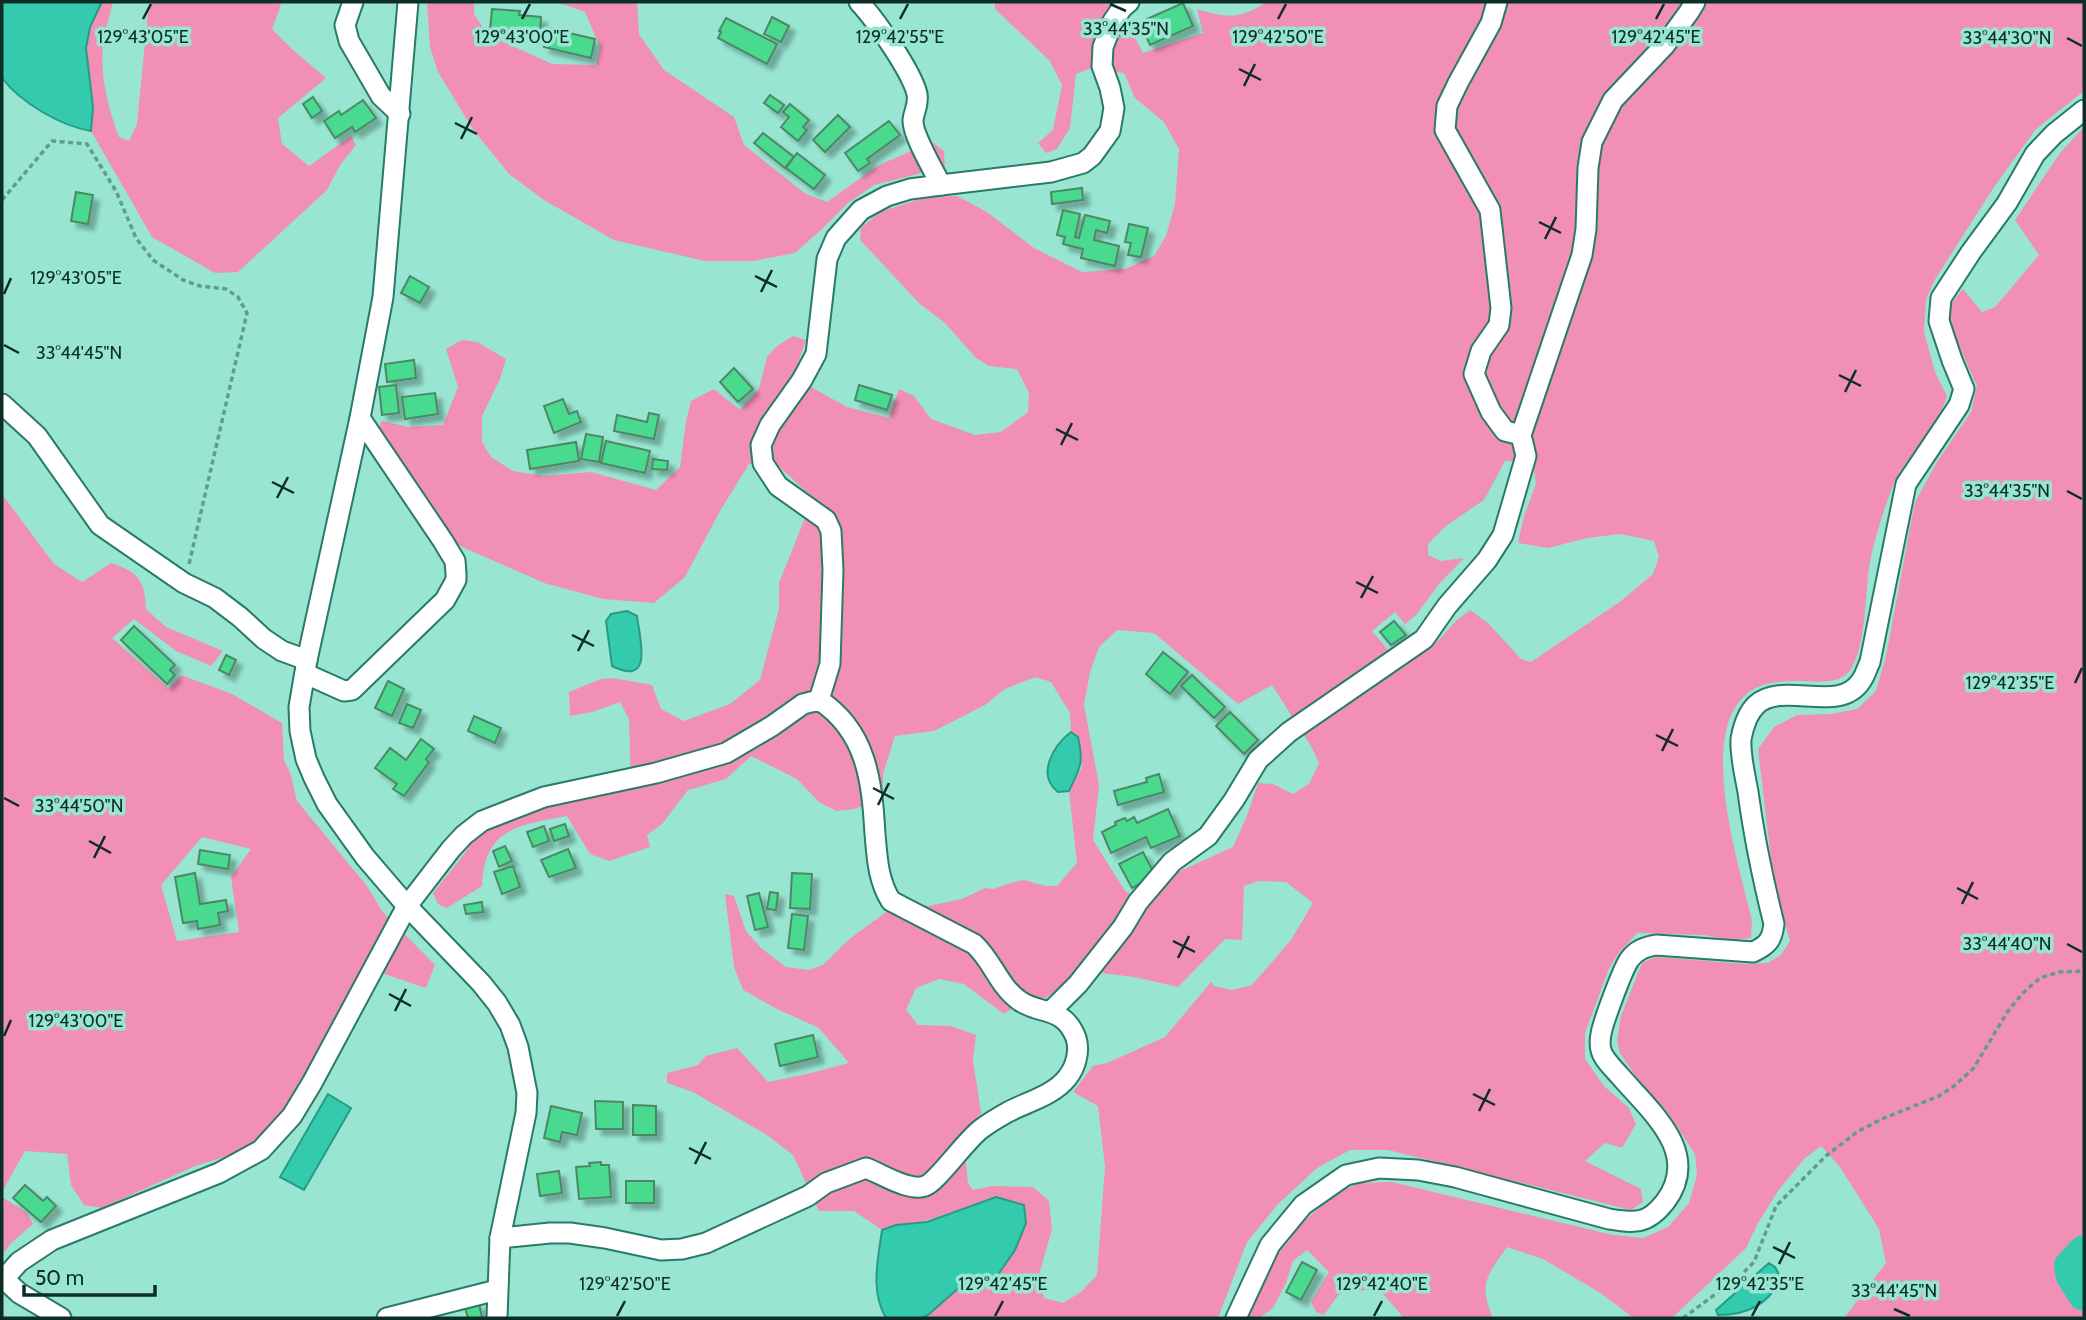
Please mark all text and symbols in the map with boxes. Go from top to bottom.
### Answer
text: 33°44'35"N [1083,18,1169,40]
text: 129°43'05"E [97,26,189,48]
text: 129°43'00"E [475,26,569,48]
text: 129°42'55"E [856,26,944,48]
text: 129°42'50"E [1232,26,1324,48]
text: 129°42'45"E [1612,26,1700,48]
text: 33°44'30"N [1963,27,2051,49]
text: 129°43'05"E [30,267,122,289]
text: 33°44'45"N [36,342,122,364]
text: 33°44'35"N [1964,480,2050,502]
text: 129°42'35"E [1966,672,2054,694]
text: 33°44'50"N [35,795,123,817]
text: 33°44'40"N [1962,933,2052,955]
text: 129°43'00"E [29,1010,123,1032]
scale bar [24,1254,156,1298]
text: 50 m [35,1265,84,1290]
text: 129°42'50"E [579,1273,671,1295]
text: 129°42'45"E [959,1273,1047,1295]
text: 129°42'40"E [1336,1273,1428,1295]
text: 129°42'35"E [1716,1273,1804,1295]
text: 33°44'45"N [1851,1280,1937,1302]

